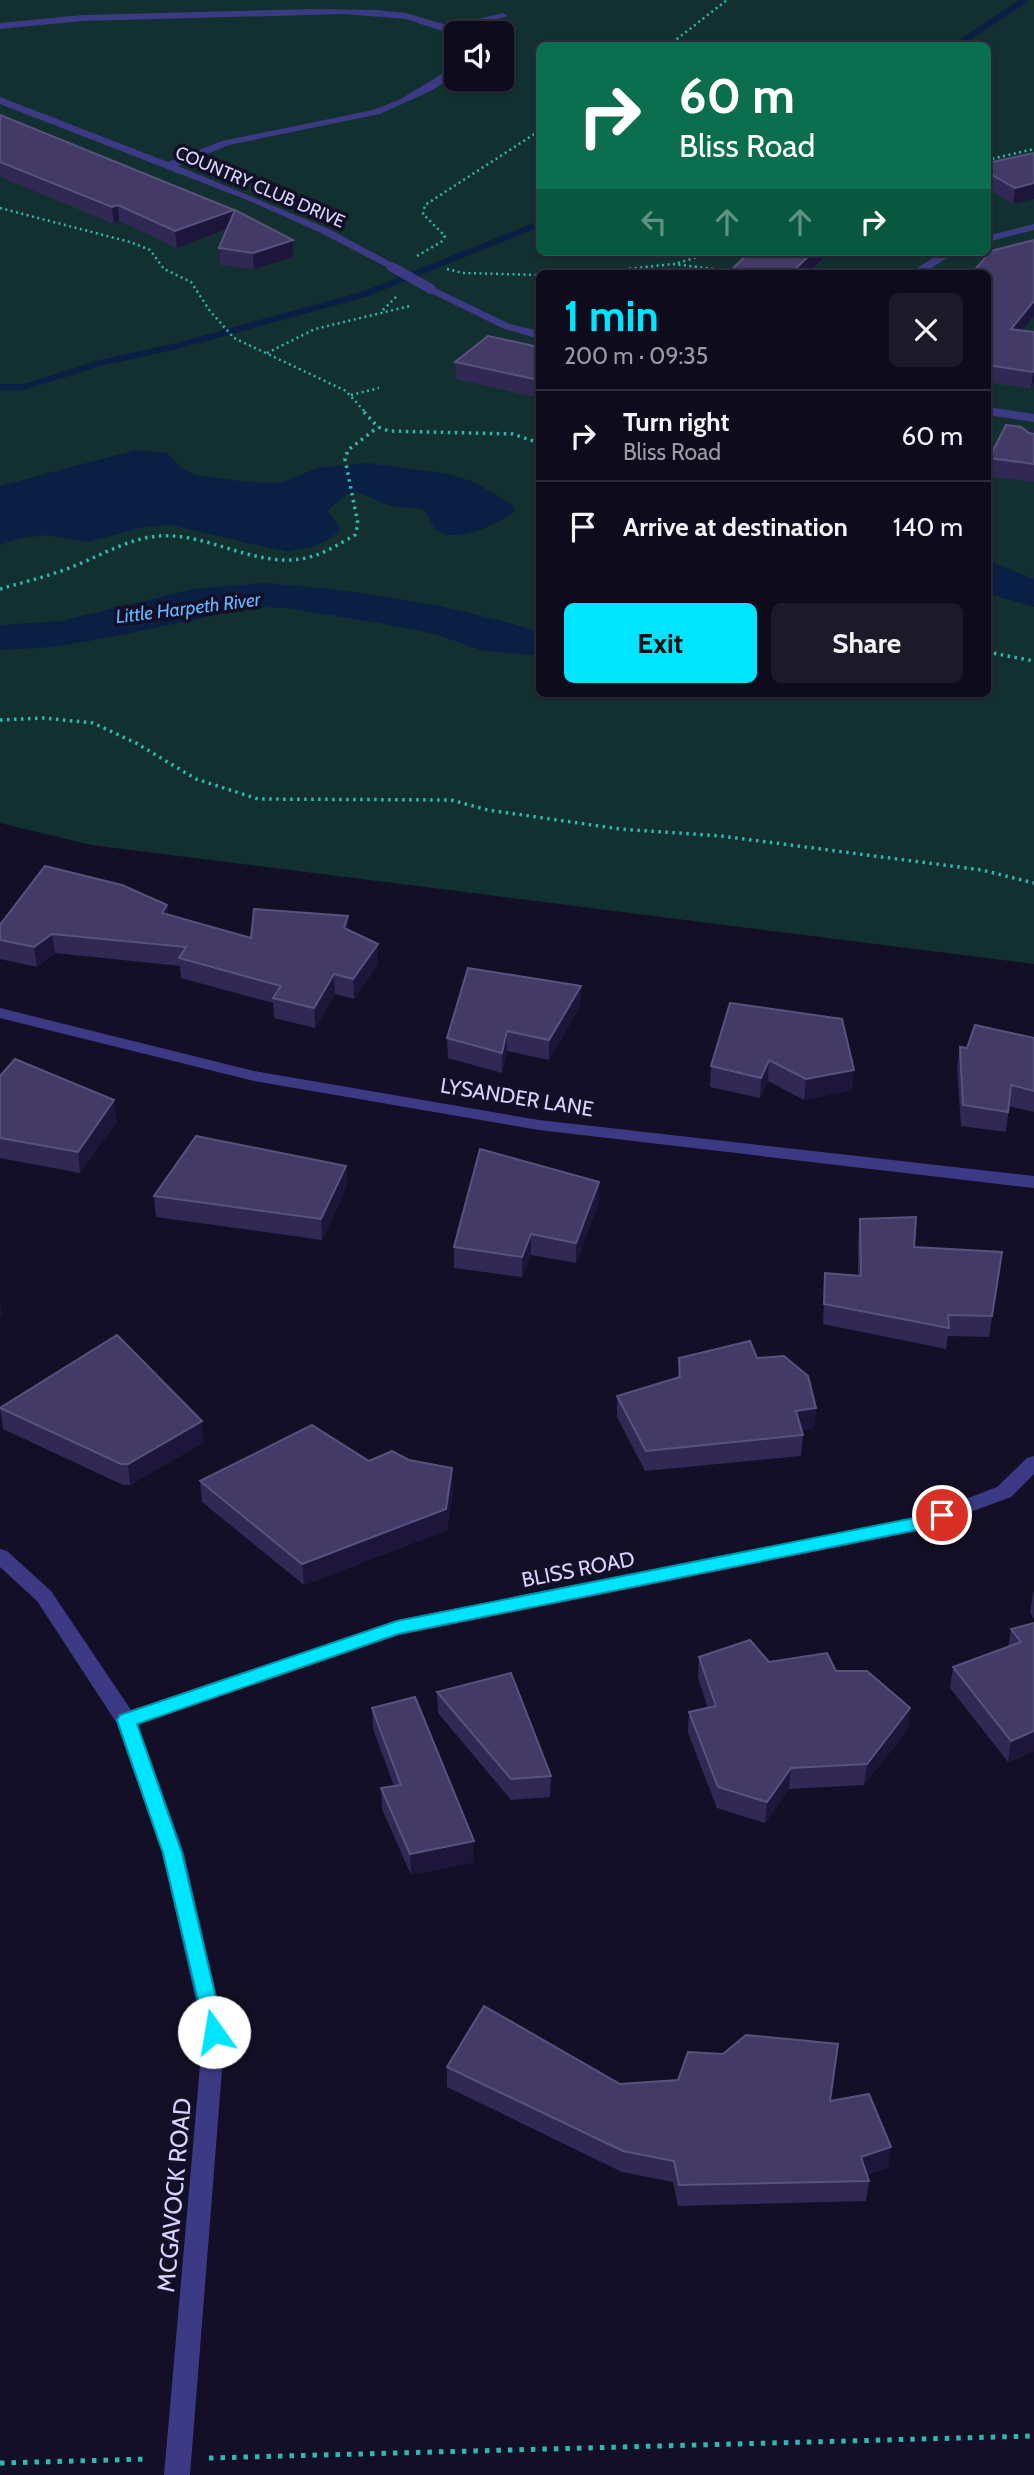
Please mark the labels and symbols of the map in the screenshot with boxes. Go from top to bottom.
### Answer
street label: COUNTRY CLUB DRIVE [172,141,348,233]
water label: Little Harpeth River [114,588,263,628]
street label: LYSANDER LANE [439,1073,595,1121]
pin [912,1485,972,1545]
street label: BLISS ROAD [519,1546,637,1592]
position arrow [177,1995,251,2069]
street label: MCGAVOCK ROAD [151,2097,197,2293]

